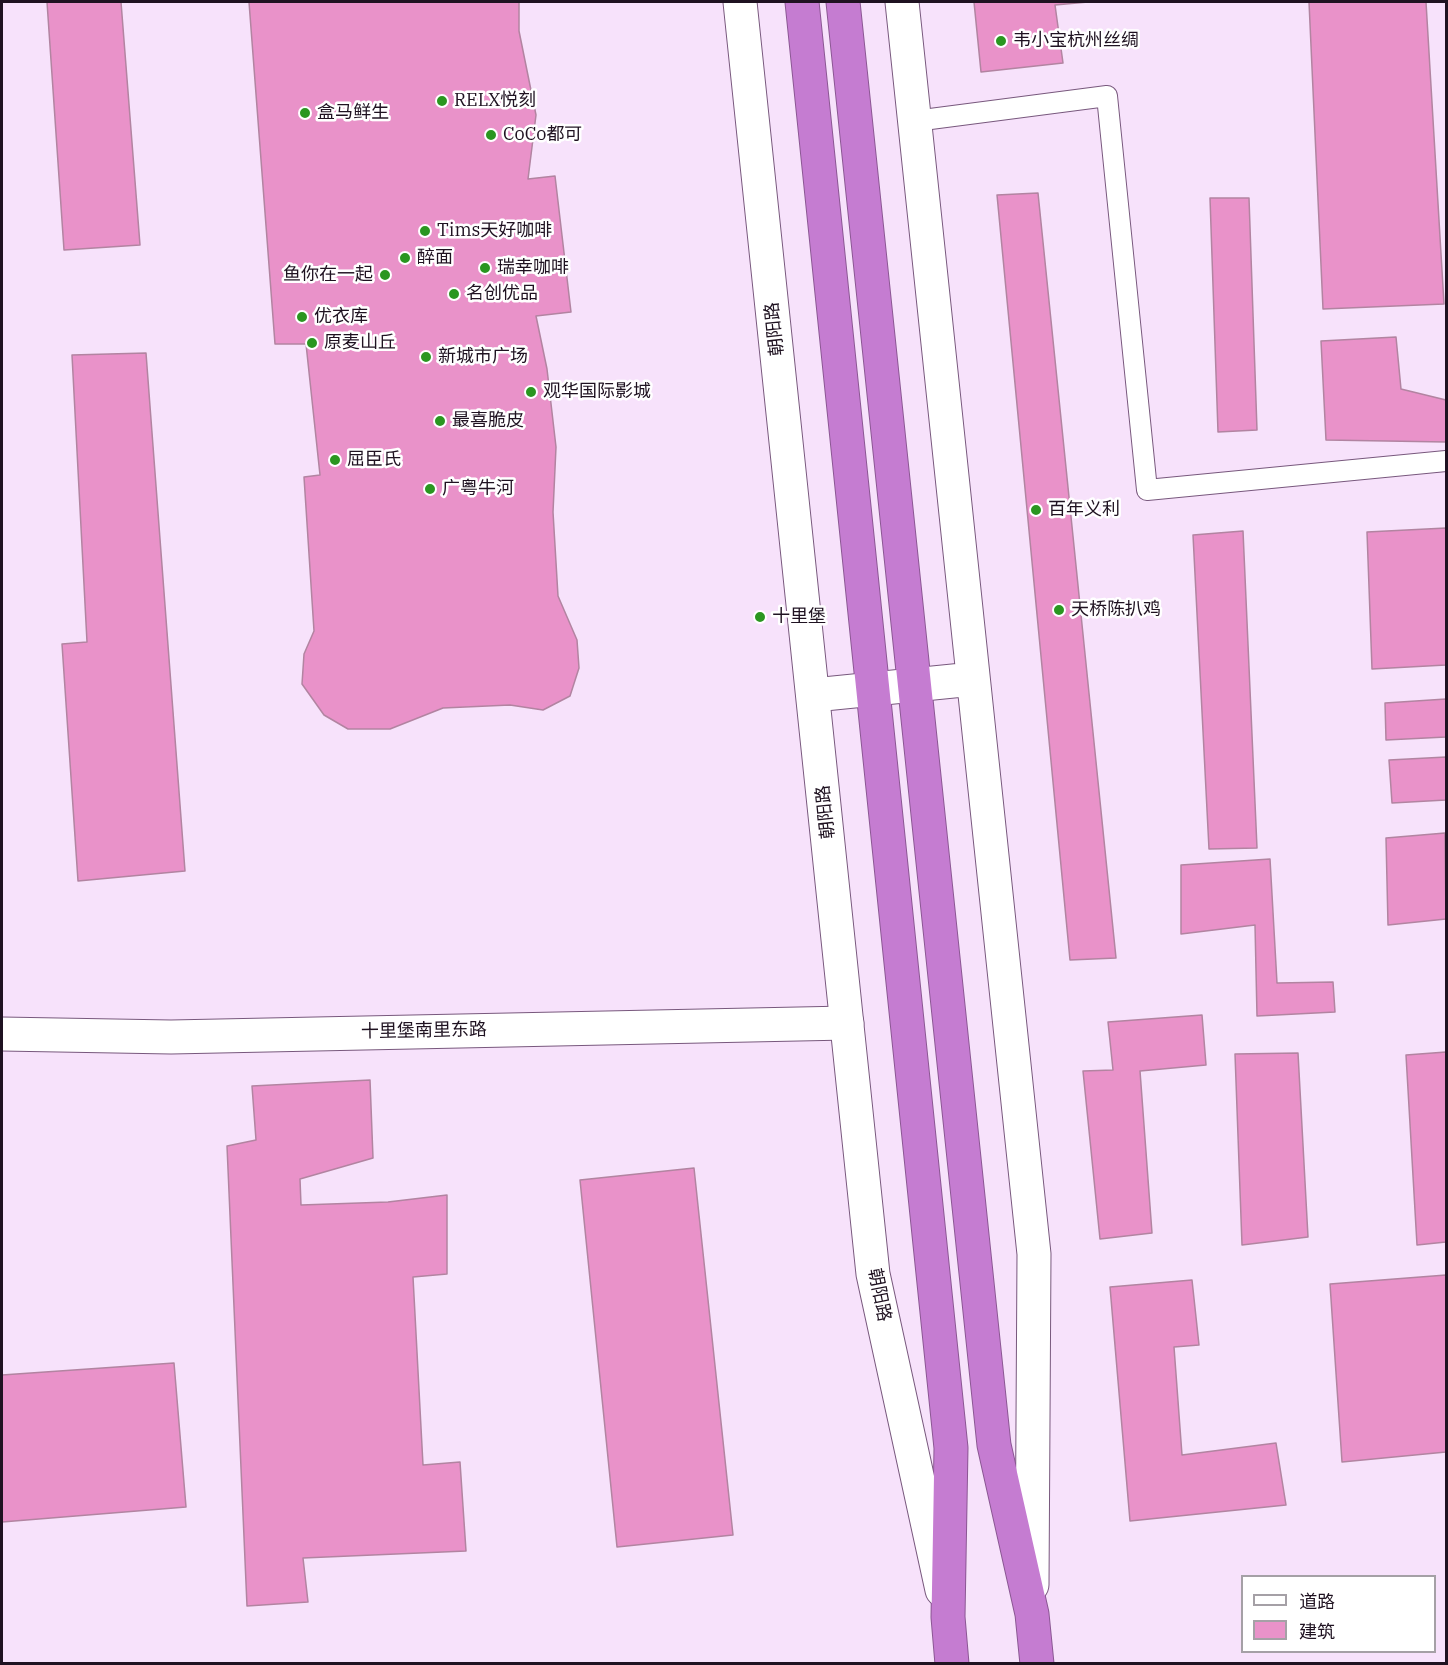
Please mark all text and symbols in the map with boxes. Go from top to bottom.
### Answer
place label: 韦小宝杭州丝绸 [1013,30,1139,52]
marker: 韦小宝杭州丝绸 [994,34,1008,48]
place label: RELX悦刻 [454,90,536,112]
marker: RELX悦刻 [435,94,449,108]
place label: 盒马鲜生 [317,102,389,124]
marker: 盒马鲜生 [298,106,312,120]
place label: CoCo都可 [503,124,582,146]
marker: CoCo都可 [484,128,498,142]
place label: Tims天好咖啡 [437,220,552,242]
marker: Tims天好咖啡 [418,224,432,238]
place label: 醉面 [417,247,453,269]
marker: 醉面 [398,251,412,265]
place label: 瑞幸咖啡 [497,257,569,279]
marker: 瑞幸咖啡 [478,261,492,275]
place label: 鱼你在一起 [283,264,373,286]
marker: 鱼你在一起 [378,268,392,282]
place label: 名创优品 [466,283,538,305]
marker: 名创优品 [447,287,461,301]
street label: 朝阳路 [761,301,789,357]
place label: 优衣库 [314,306,368,328]
marker: 优衣库 [295,310,309,324]
place label: 原麦山丘 [324,332,396,354]
marker: 原麦山丘 [305,336,319,350]
place label: 新城市广场 [438,346,528,368]
marker: 新城市广场 [419,350,433,364]
place label: 观华国际影城 [543,381,651,403]
marker: 观华国际影城 [524,385,538,399]
place label: 最喜脆皮 [452,410,524,432]
marker: 最喜脆皮 [433,414,447,428]
place label: 屈臣氏 [347,449,401,471]
marker: 屈臣氏 [328,453,342,467]
place label: 广粤牛河 [442,478,514,500]
marker: 广粤牛河 [423,482,437,496]
place label: 百年义利 [1048,499,1120,521]
marker: 百年义利 [1029,503,1043,517]
place label: 天桥陈扒鸡 [1071,599,1161,621]
marker: 天桥陈扒鸡 [1052,603,1066,617]
place label: 十里堡 [772,606,826,628]
marker: 十里堡 [753,610,767,624]
street label: 朝阳路 [812,784,840,840]
street label: 十里堡南里东路 [361,1019,487,1043]
street label: 朝阳路 [863,1266,895,1324]
legend [1241,1575,1436,1653]
text: 道路 [1299,1590,1335,1613]
text: 建筑 [1299,1620,1335,1643]

